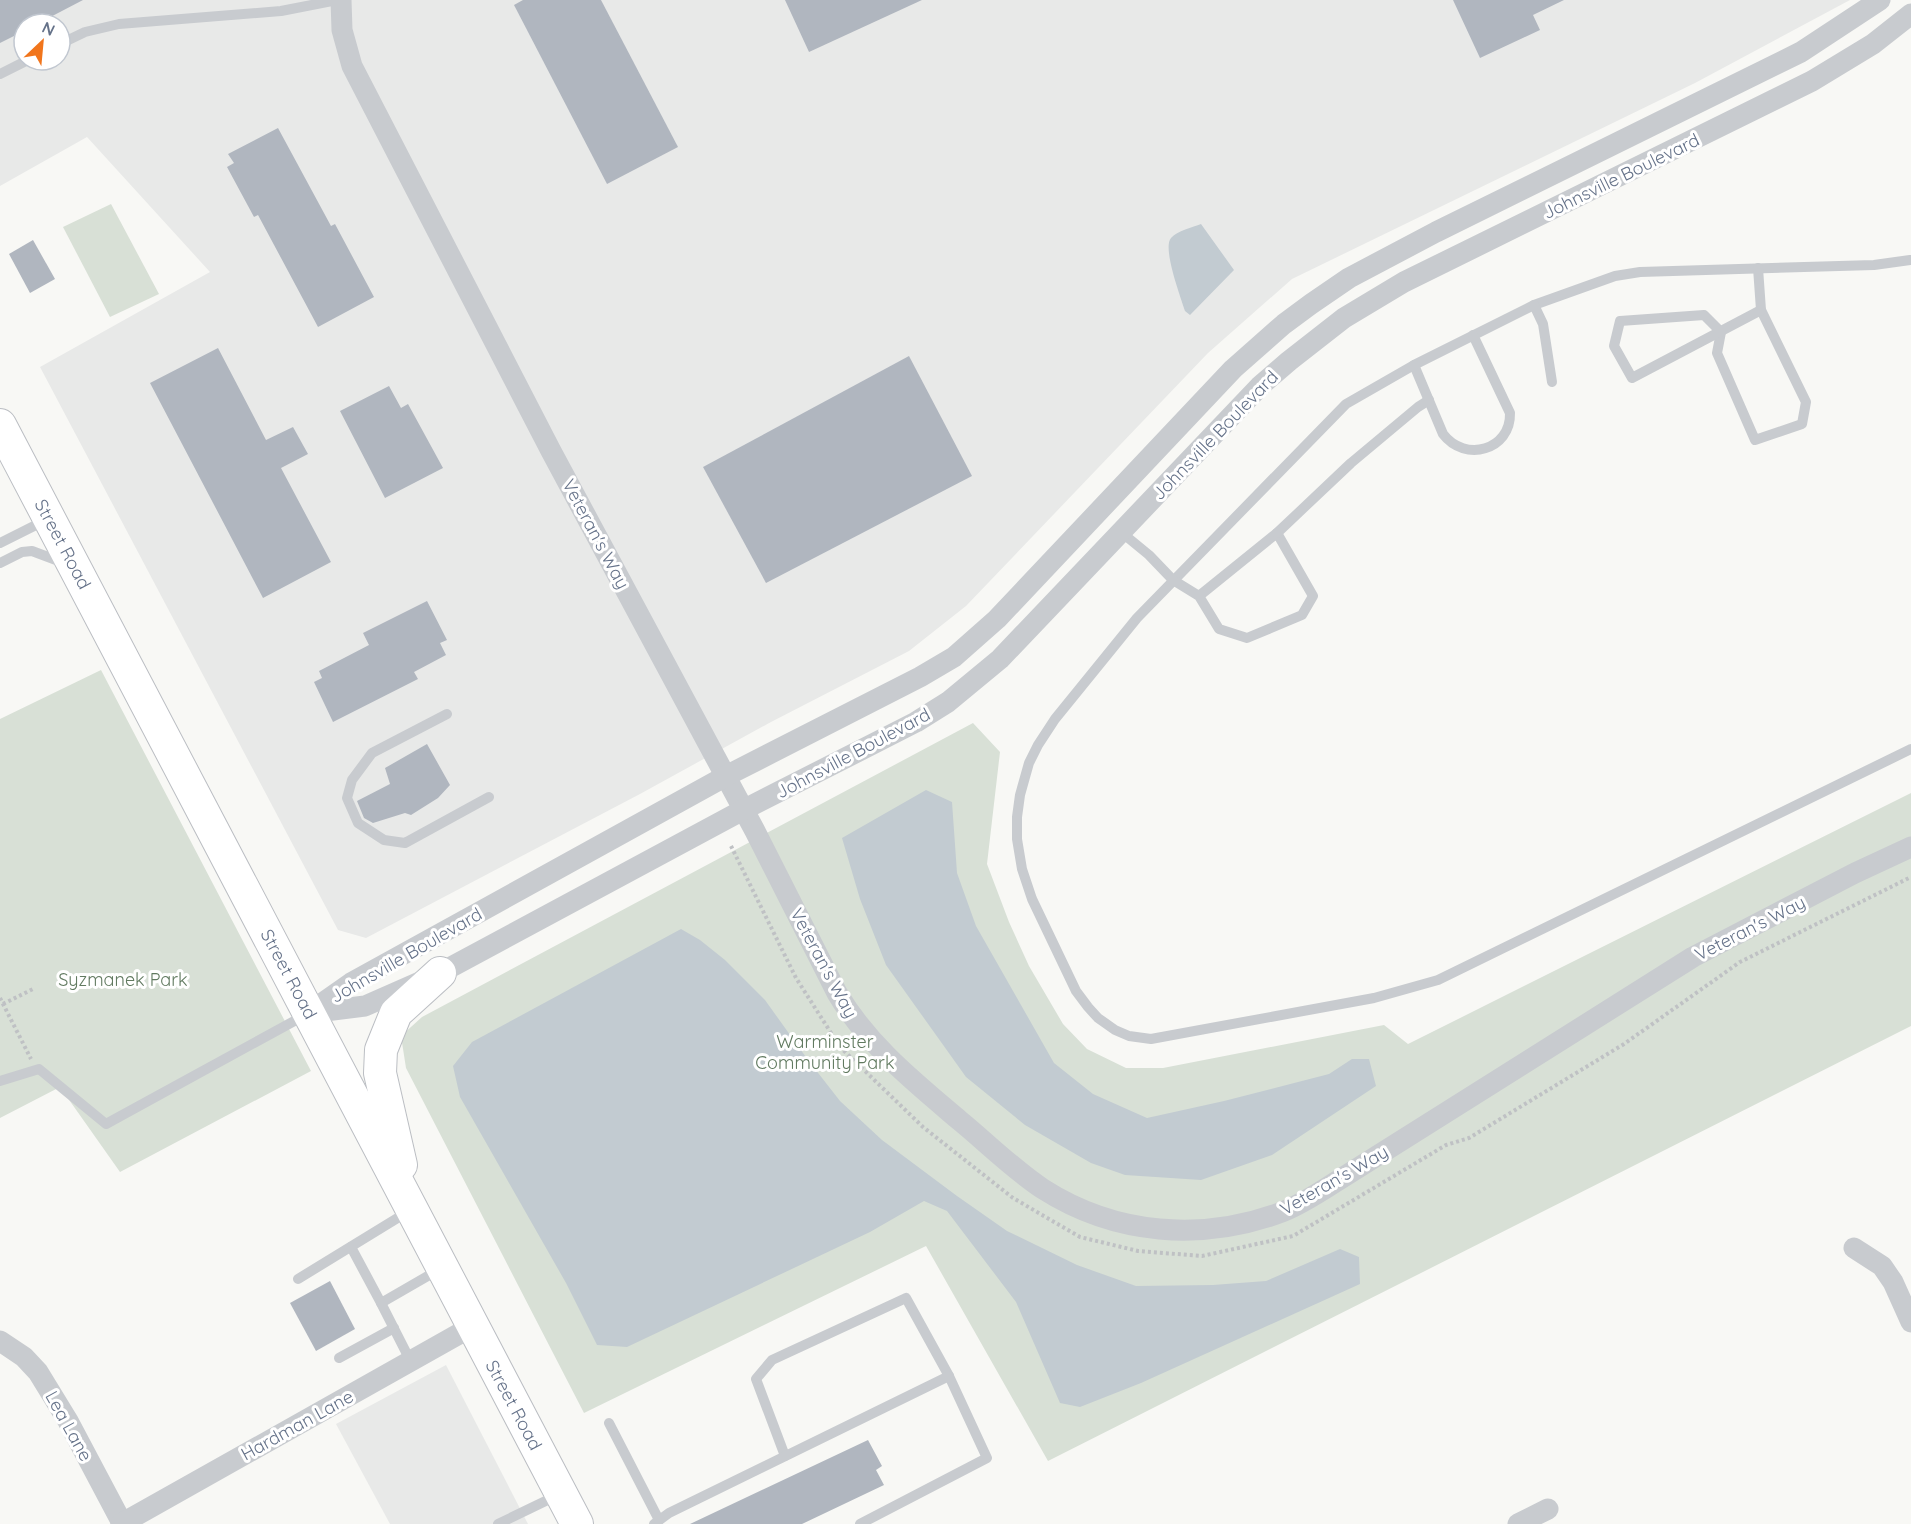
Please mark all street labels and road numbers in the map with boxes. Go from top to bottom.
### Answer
street label: Johnsville Boulevard [1539,128,1703,224]
street label: Johnsville Boulevard [1147,365,1283,505]
street label: Veteran's Way [557,475,635,593]
street label: Street Road [30,495,96,593]
street label: Johnsville Boulevard [772,703,934,803]
street label: Veteran's Way [1691,890,1809,966]
street label: Johnsville Boulevard [326,902,486,1008]
street label: Veteran's Way [785,904,863,1022]
street label: Street Road [256,925,322,1023]
street label: Veteran's Way [1276,1140,1392,1220]
street label: Street Road [481,1356,547,1454]
street label: Hardman Lane [237,1385,357,1465]
street label: Lea Lane [40,1387,98,1465]

